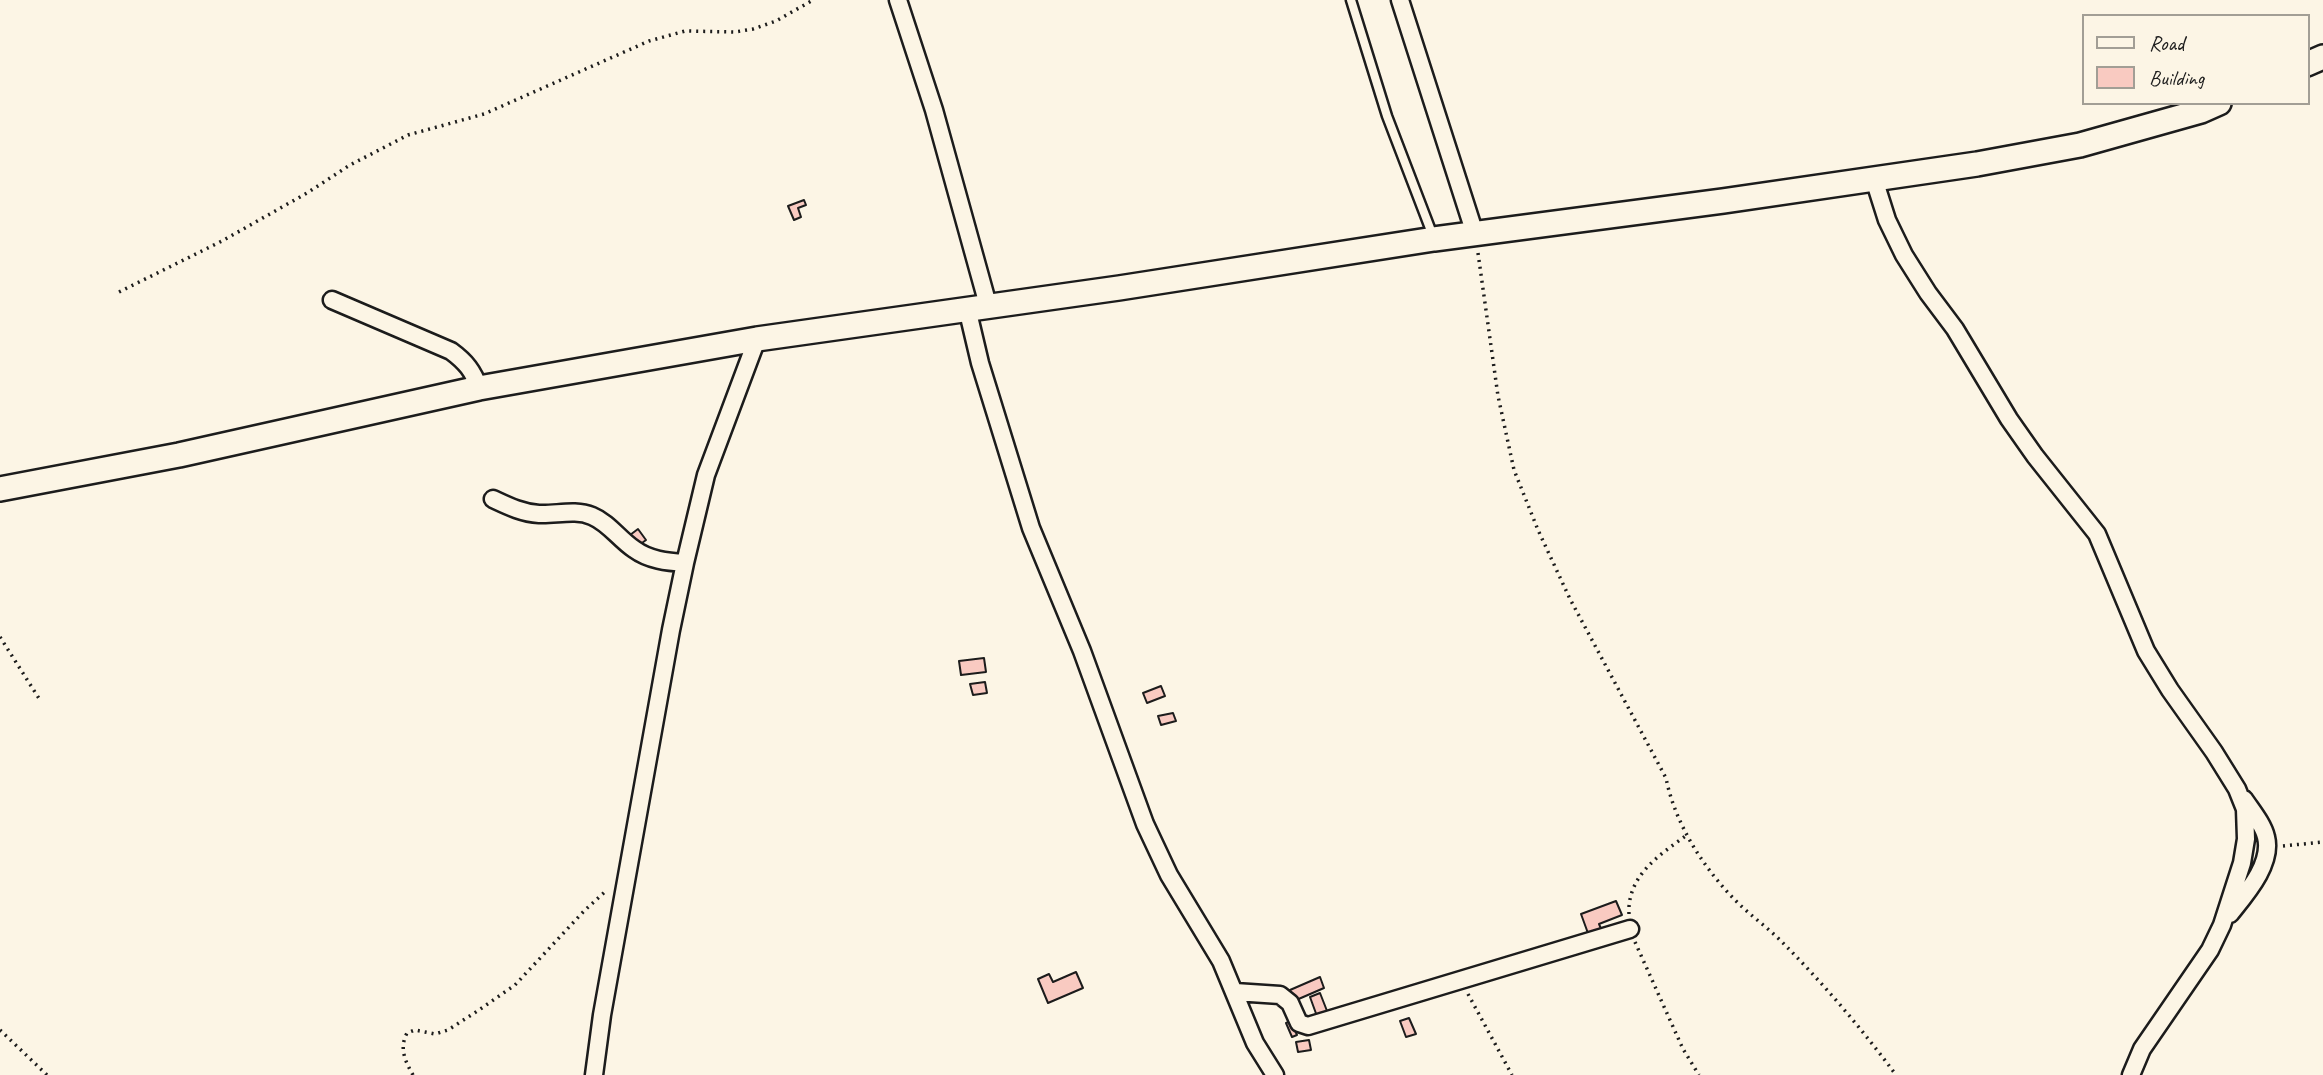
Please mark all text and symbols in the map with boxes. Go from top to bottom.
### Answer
legend [2082,14,2309,105]
text: Road [2149,30,2184,56]
text: Building [2149,65,2204,91]

